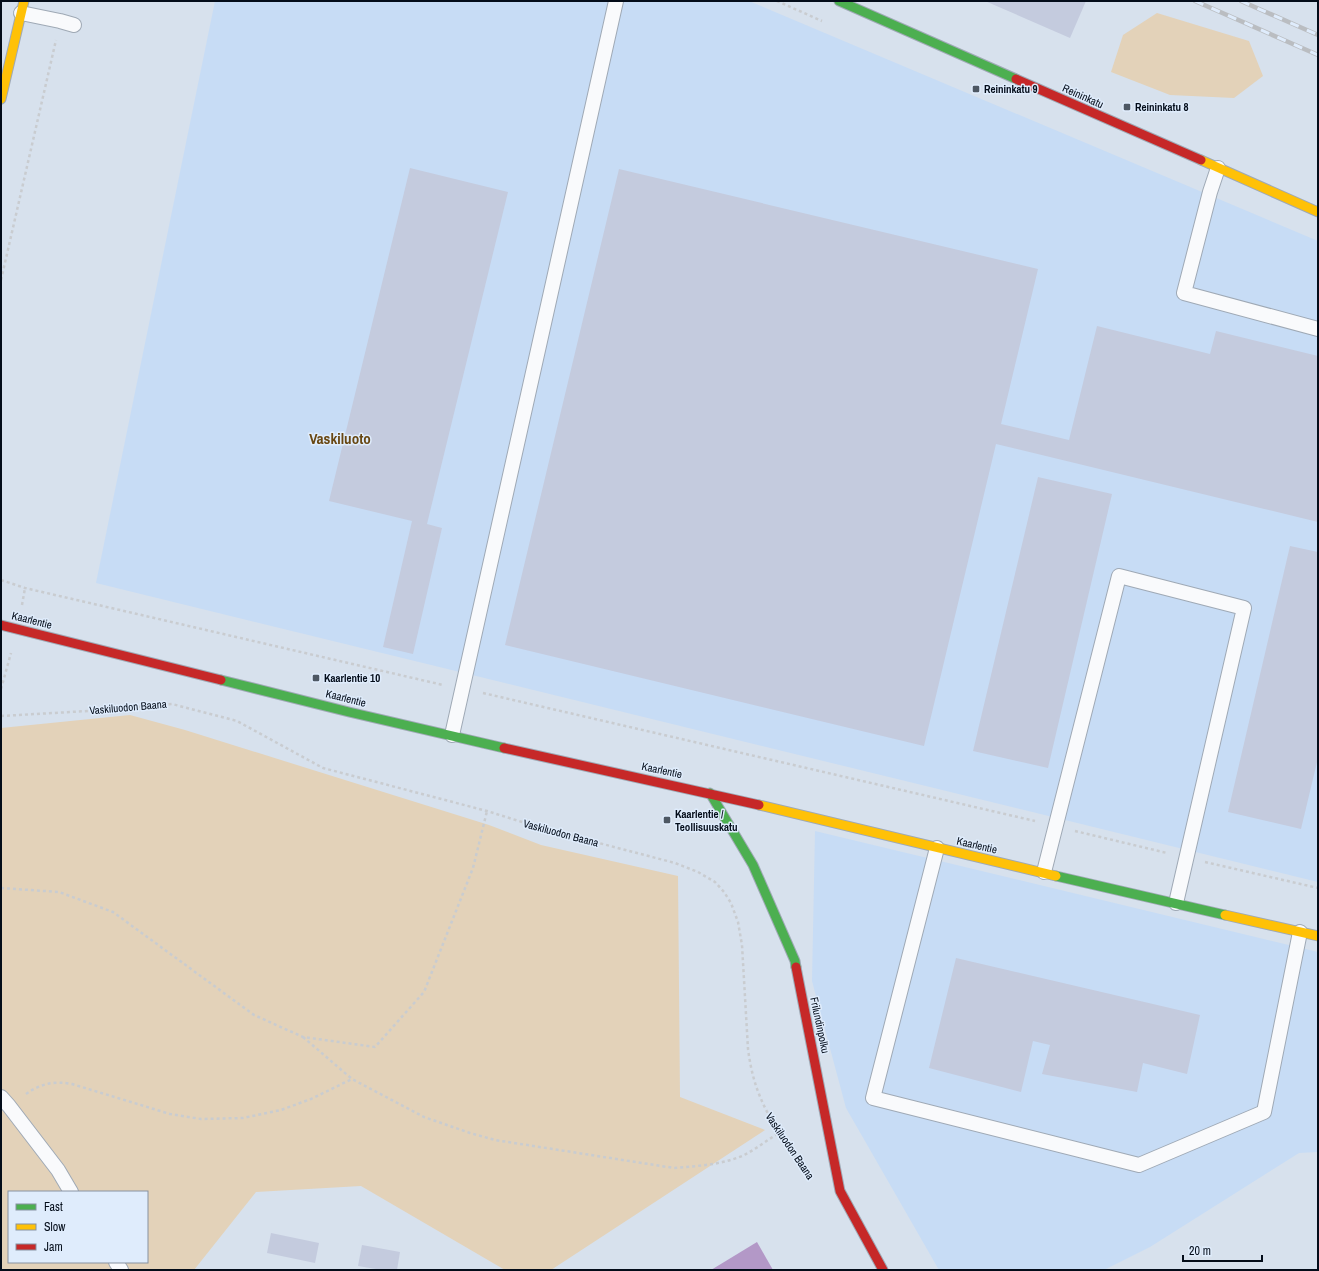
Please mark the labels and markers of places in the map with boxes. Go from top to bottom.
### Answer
place label: Reininkatu 9 [984,82,1038,96]
marker: Reininkatu 9 [971,84,981,94]
place label: Reininkatu 8 [1135,100,1189,114]
marker: Reininkatu 8 [1122,102,1132,112]
place label: Kaarlentie 10 [324,671,380,685]
marker: Kaarlentie 10 [311,673,321,683]
place label: Kaarlentie / Teollisuuskatu [675,807,738,834]
marker: Kaarlentie / Teollisuuskatu [662,815,672,825]

